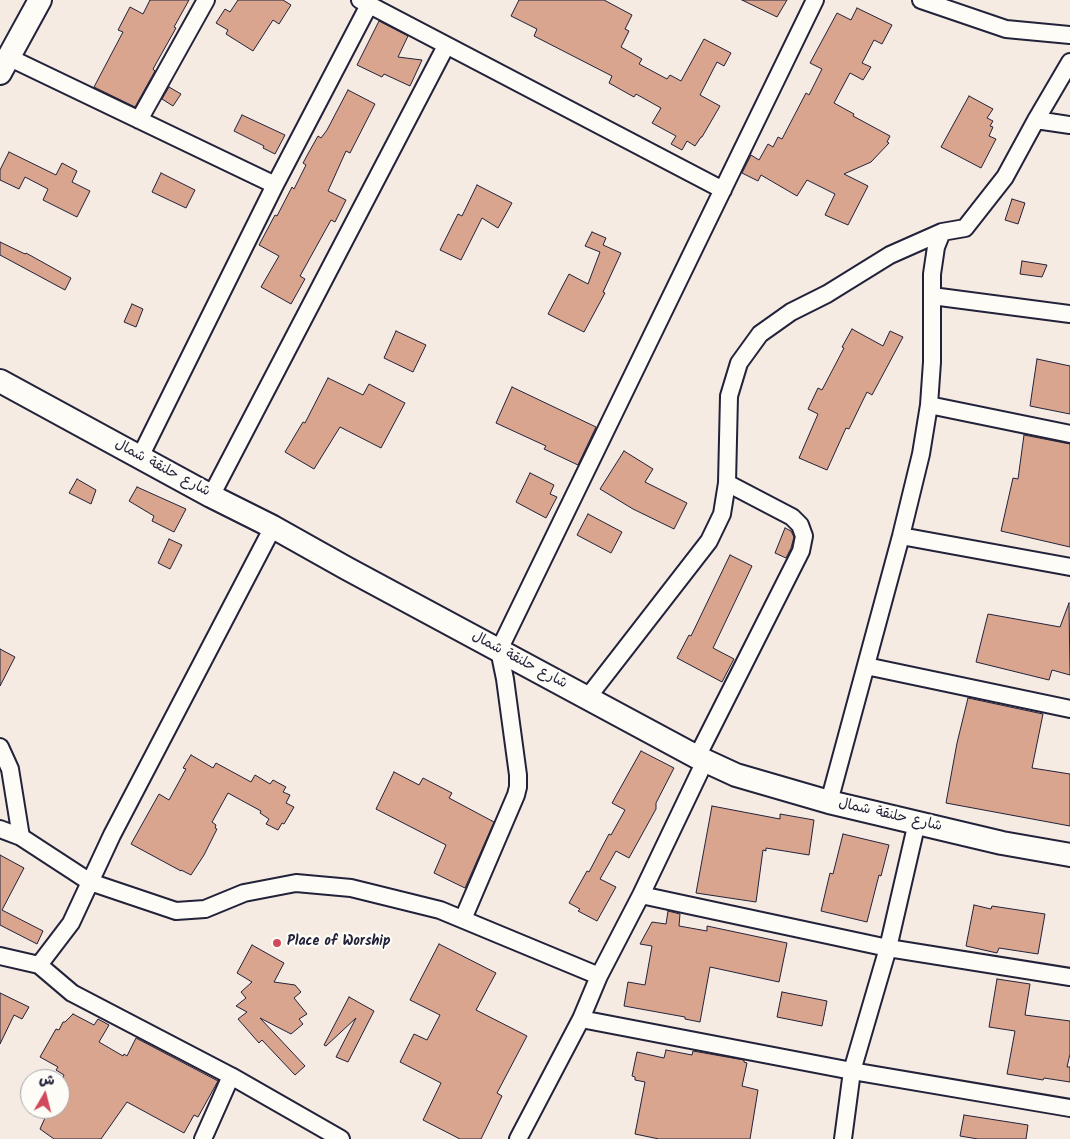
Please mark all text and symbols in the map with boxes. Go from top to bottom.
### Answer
street label: شارع حلنقة شمال [111,437,213,501]
street label: شارع حلنقة شمال [468,629,570,693]
street label: شارع حلنقة شمال [837,796,943,836]
place label: Place of Worship [287,935,391,951]
marker: Place of Worship [271,937,283,949]
text: ش [38,1068,56,1092]
north arrow [20,1069,70,1119]

